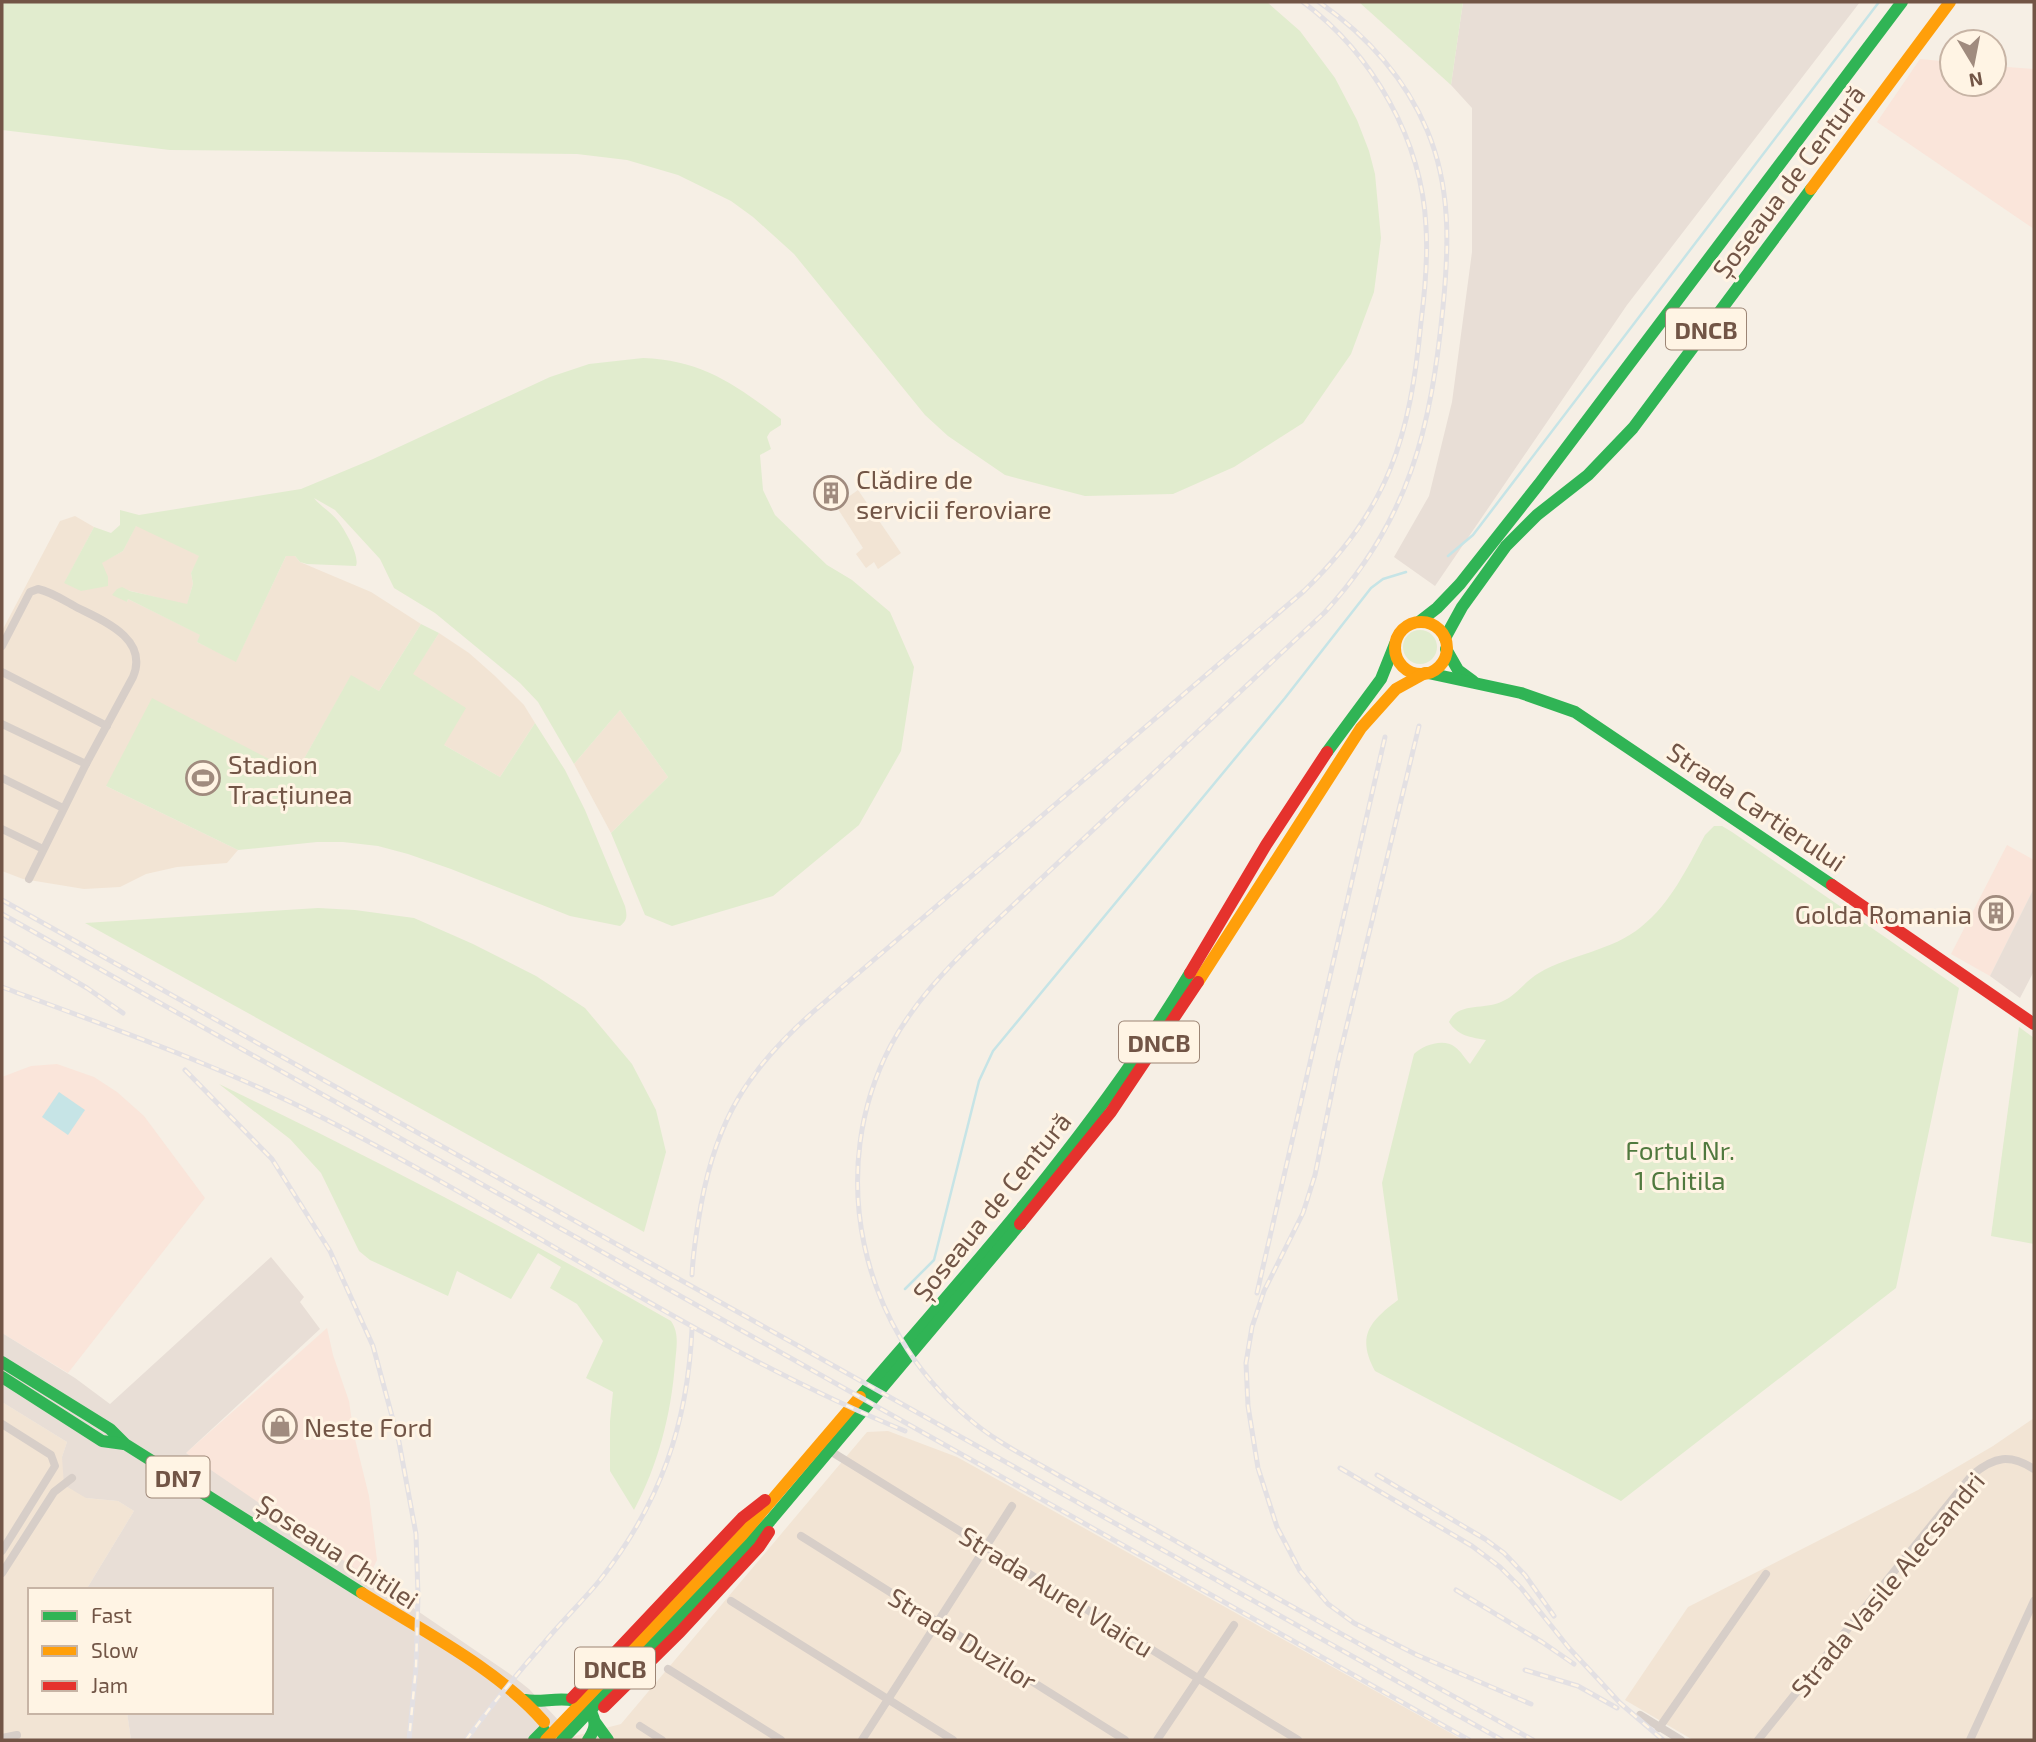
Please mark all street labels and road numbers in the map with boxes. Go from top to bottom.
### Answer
street label: Șoseaua de Centură [1705,78,1872,285]
road number: DNCB [1666,308,1746,350]
street label: Strada Cartierului [1662,735,1852,877]
road number: DNCB [1119,1022,1199,1062]
street label: Șoseaua de Centură [905,1105,1078,1308]
road number: DN7 [146,1456,210,1498]
street label: Strada Vasile Alecsandri [1784,1465,1990,1703]
street label: Șoseaua Chitilei [250,1487,425,1616]
street label: Strada Aurel Vlaicu [954,1519,1160,1663]
street label: Strada Duzilor [883,1580,1043,1696]
road number: DNCB [575,1648,655,1688]

